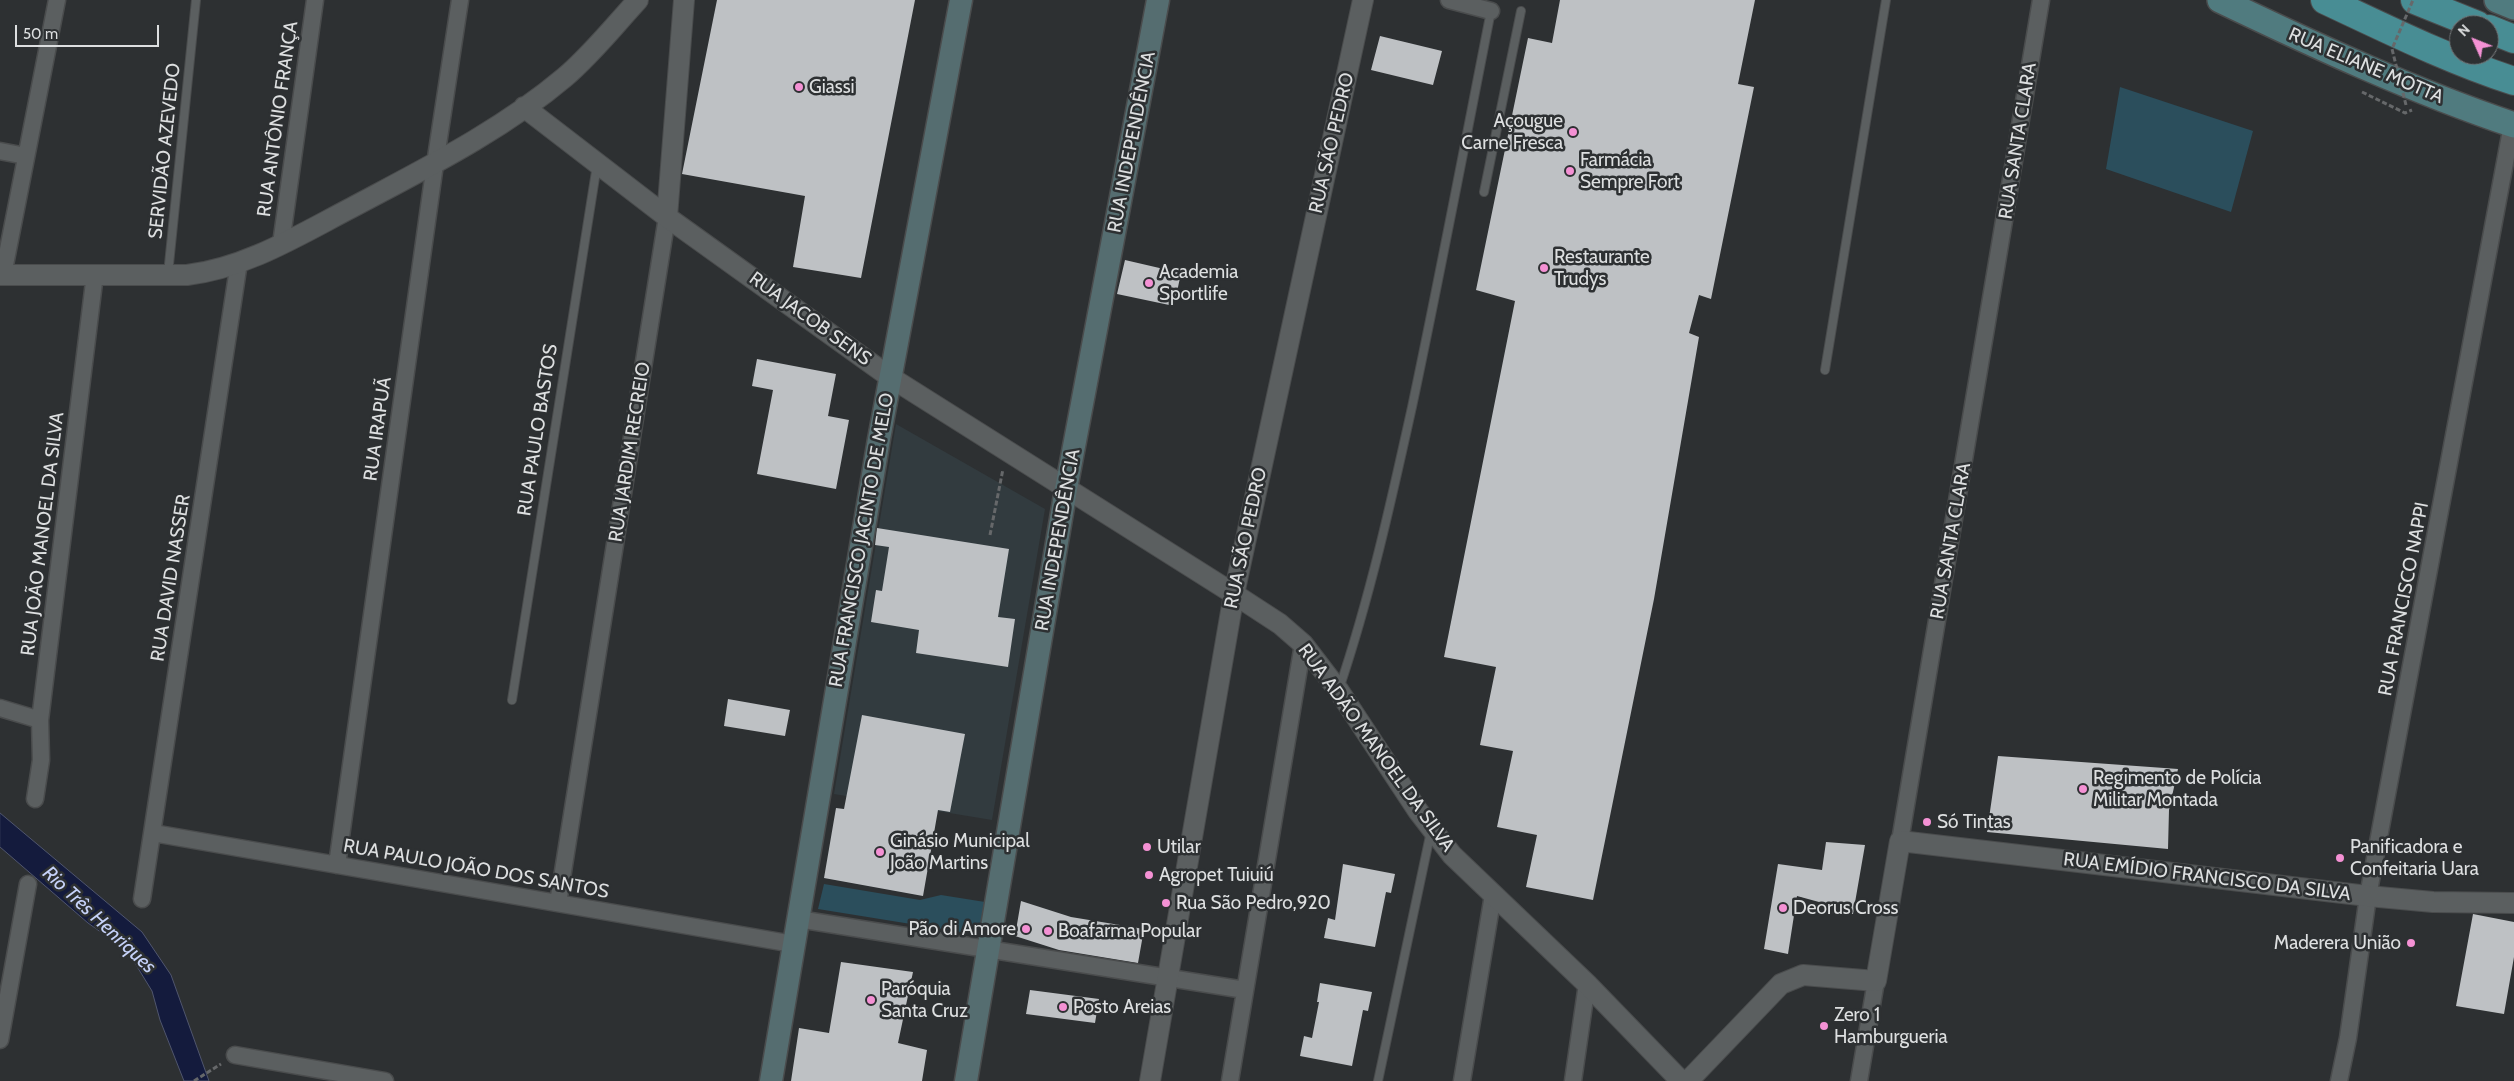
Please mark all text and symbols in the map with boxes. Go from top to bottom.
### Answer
scale bar [18,15,161,47]
north arrow [2449,15,2499,65]
street label: RUA ANTÔNIO FRANÇA [253,20,303,218]
text: N [2454,20,2474,40]
street label: RUA ELIANE MOTTA [2285,23,2447,109]
text: 50 m [23,25,58,43]
street label: RUA INDEPENDÊNCIA [1103,49,1161,235]
street label: RUA SANTA CLARA [1994,61,2042,221]
street label: SERVIDÃO AZEVEDO [144,62,186,240]
street label: RUA SÃO PEDRO [1305,70,1359,216]
place label: Giassi [809,76,855,98]
marker: Giassi [793,81,805,93]
place label: Açougue Carne Fresca [1461,110,1563,154]
marker: Açougue Carne Fresca [1567,126,1579,138]
place label: Farmácia Sempre Fort [1580,149,1680,193]
marker: Farmácia Sempre Fort [1564,165,1576,177]
place label: Restaurante Trudys [1554,246,1650,290]
place label: Academia Sportlife [1159,261,1238,305]
marker: Restaurante Trudys [1538,262,1550,274]
street label: RUA JACOB SENS [745,267,875,371]
marker: Academia Sportlife [1143,277,1155,289]
street label: RUA PAULO BASTOS [513,342,563,518]
street label: RUA JARDIM RECREIO [604,360,656,544]
street label: RUA IRAPUÃ [359,375,397,483]
street label: RUA FRANCISCO JACINTO DE MELO [825,391,899,689]
street label: RUA JOÃO MANOEL DA SILVA [17,411,69,657]
street label: RUA INDEPENDÊNCIA [1031,447,1085,633]
street label: RUA SANTA CLARA [1926,461,1976,621]
street label: RUA SÃO PEDRO [1220,465,1272,611]
street label: RUA DAVID NASSER [147,493,195,663]
street label: RUA FRANCISCO NAPPI [2374,500,2434,698]
street label: RUA ADÃO MANOEL DA SILVA [1293,640,1459,856]
place label: Regimento de Polícia Militar Montada [2093,767,2261,811]
marker: Regimento de Polícia Militar Montada [2077,783,2089,795]
place label: Só Tintas [1937,811,2011,833]
marker: Só Tintas [1921,816,1933,828]
place label: Ginásio Municipal João Martins [890,830,1030,874]
street label: RUA PAULO JOÃO DOS SANTOS [341,834,611,904]
place label: Utilar [1157,836,1201,858]
place label: Panificadora e Confeitaria Uara [2350,836,2479,880]
marker: Utilar [1141,841,1153,853]
marker: Ginásio Municipal João Martins [874,846,886,858]
street label: RUA EMÍDIO FRANCISCO DA SILVA [2062,848,2352,906]
marker: Panificadora e Confeitaria Uara [2334,852,2346,864]
water label: Rio Três Henriques [37,861,161,979]
place label: Agropet Tuiuiú [1159,864,1274,886]
marker: Agropet Tuiuiú [1143,869,1155,881]
place label: Rua São Pedro,920 [1176,892,1331,914]
marker: Rua São Pedro,920 [1160,897,1172,909]
place label: Deorus Cross [1793,897,1898,919]
marker: Deorus Cross [1777,902,1789,914]
place label: Pão di Amore [908,918,1016,940]
place label: Boafarma Popular [1058,920,1201,942]
marker: Pão di Amore [1020,923,1032,935]
marker: Boafarma Popular [1042,925,1054,937]
place label: Maderera União [2274,932,2401,954]
marker: Maderera União [2405,937,2417,949]
place label: Paróquia Santa Cruz [881,978,968,1022]
marker: Paróquia Santa Cruz [865,994,877,1006]
place label: Posto Areias [1073,996,1171,1018]
marker: Posto Areias [1057,1001,1069,1013]
place label: Zero 1 Hamburgueria [1834,1004,1948,1048]
marker: Zero 1 Hamburgueria [1818,1020,1830,1032]

